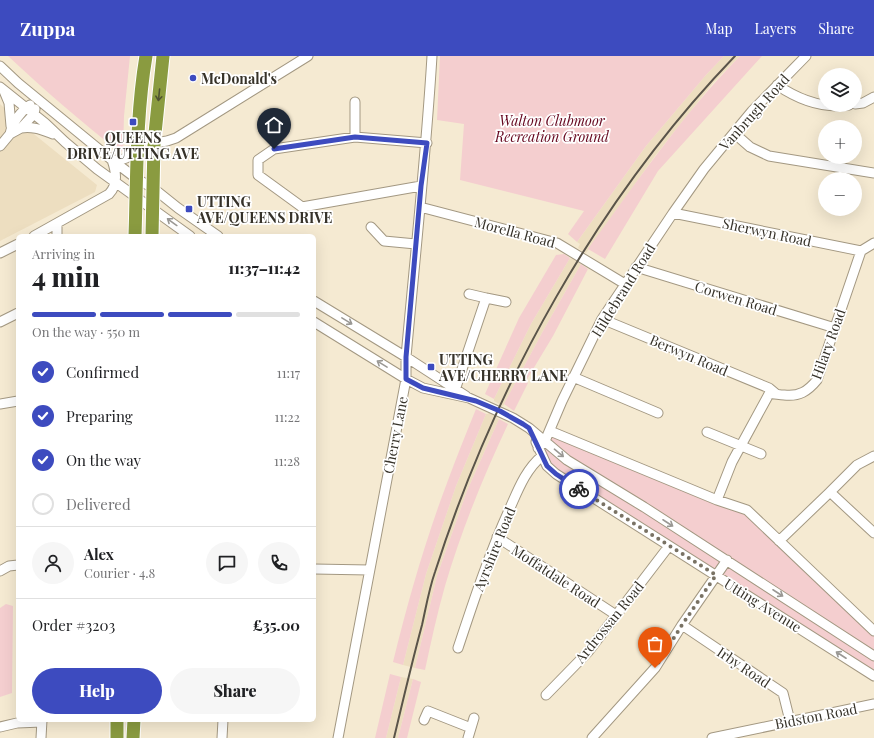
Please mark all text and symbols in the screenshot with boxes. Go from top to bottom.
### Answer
text: Zuppa [20,15,75,41]
text: Map [705,19,733,38]
text: Layers [755,19,796,38]
text: Share [818,19,854,38]
map controls [818,68,862,216]
button: layers [818,68,862,112]
place label: McDonald's [201,69,277,88]
street label: Vanbrugh Road [714,70,793,155]
marker: McDonald's [188,73,198,83]
one-way arrow [155,88,163,101]
pin [257,108,291,149]
park label: Walton Clubmoor Recreation Ground [494,111,609,146]
icon: home [263,114,285,136]
marker: QUEENS DRIVE/UTTING AVE [128,117,138,127]
button: + [818,120,862,164]
place label: QUEENS DRIVE/UTTING AVE [67,128,199,163]
button: − [818,172,862,216]
place label: UTTING AVE/QUEENS DRIVE [196,192,333,227]
marker: UTTING AVE/QUEENS DRIVE [184,204,194,214]
street label: Morella Road [473,212,557,252]
street label: Sherwyn Road [721,213,813,251]
one-way arrow [166,218,177,227]
street label: Hildebrand Road [587,240,659,340]
text: Arriving in [32,245,95,262]
text: 11:37–11:42 [228,258,300,278]
text: 4 min [32,259,100,294]
street label: Corwen Road [693,276,779,320]
street label: Hilary Road [806,306,850,382]
one-way arrow [341,318,353,326]
text: On the way · 550 m [32,323,140,340]
street label: Berwyn Road [647,330,731,380]
place label: UTTING AVE/CHERRY LANE [438,350,568,385]
one-way arrow [377,360,388,368]
icon: check [32,361,54,383]
text: Confirmed [66,362,139,382]
marker: UTTING AVE/CHERRY LANE [426,362,436,372]
text: 11:17 [277,364,300,381]
street label: Cherry Lane [378,395,412,475]
icon: check [32,405,54,427]
text: Preparing [66,406,133,426]
text: 11:22 [274,408,300,425]
one-way arrow [554,448,564,458]
icon: check [32,449,54,471]
text: On the way [66,450,141,470]
text: 11:28 [274,452,300,469]
courier [559,469,599,509]
icon: bike [568,478,590,500]
text: Delivered [66,494,131,514]
street label: Ayrshire Road [468,504,519,595]
one-way arrow [663,519,674,527]
street label: Moffatdale Road [508,540,604,612]
button: person [32,542,74,584]
button: chat [206,542,248,584]
button: phone [258,542,300,584]
text: Alex [84,544,114,564]
text: Courier · 4.8 [84,564,155,581]
street label: Utting Avenue [721,574,805,636]
street label: Ardrossan Road [570,577,648,668]
one-way arrow [772,589,783,597]
text: Order #3203 [32,615,115,635]
text: £35.00 [253,615,300,635]
pin [638,627,672,668]
icon: bag [644,633,666,655]
street label: Irby Road [714,642,774,692]
one-way arrow [835,650,847,658]
button: Help [32,668,162,714]
button: Share [170,668,300,714]
street label: Bidston Road [773,699,859,733]

